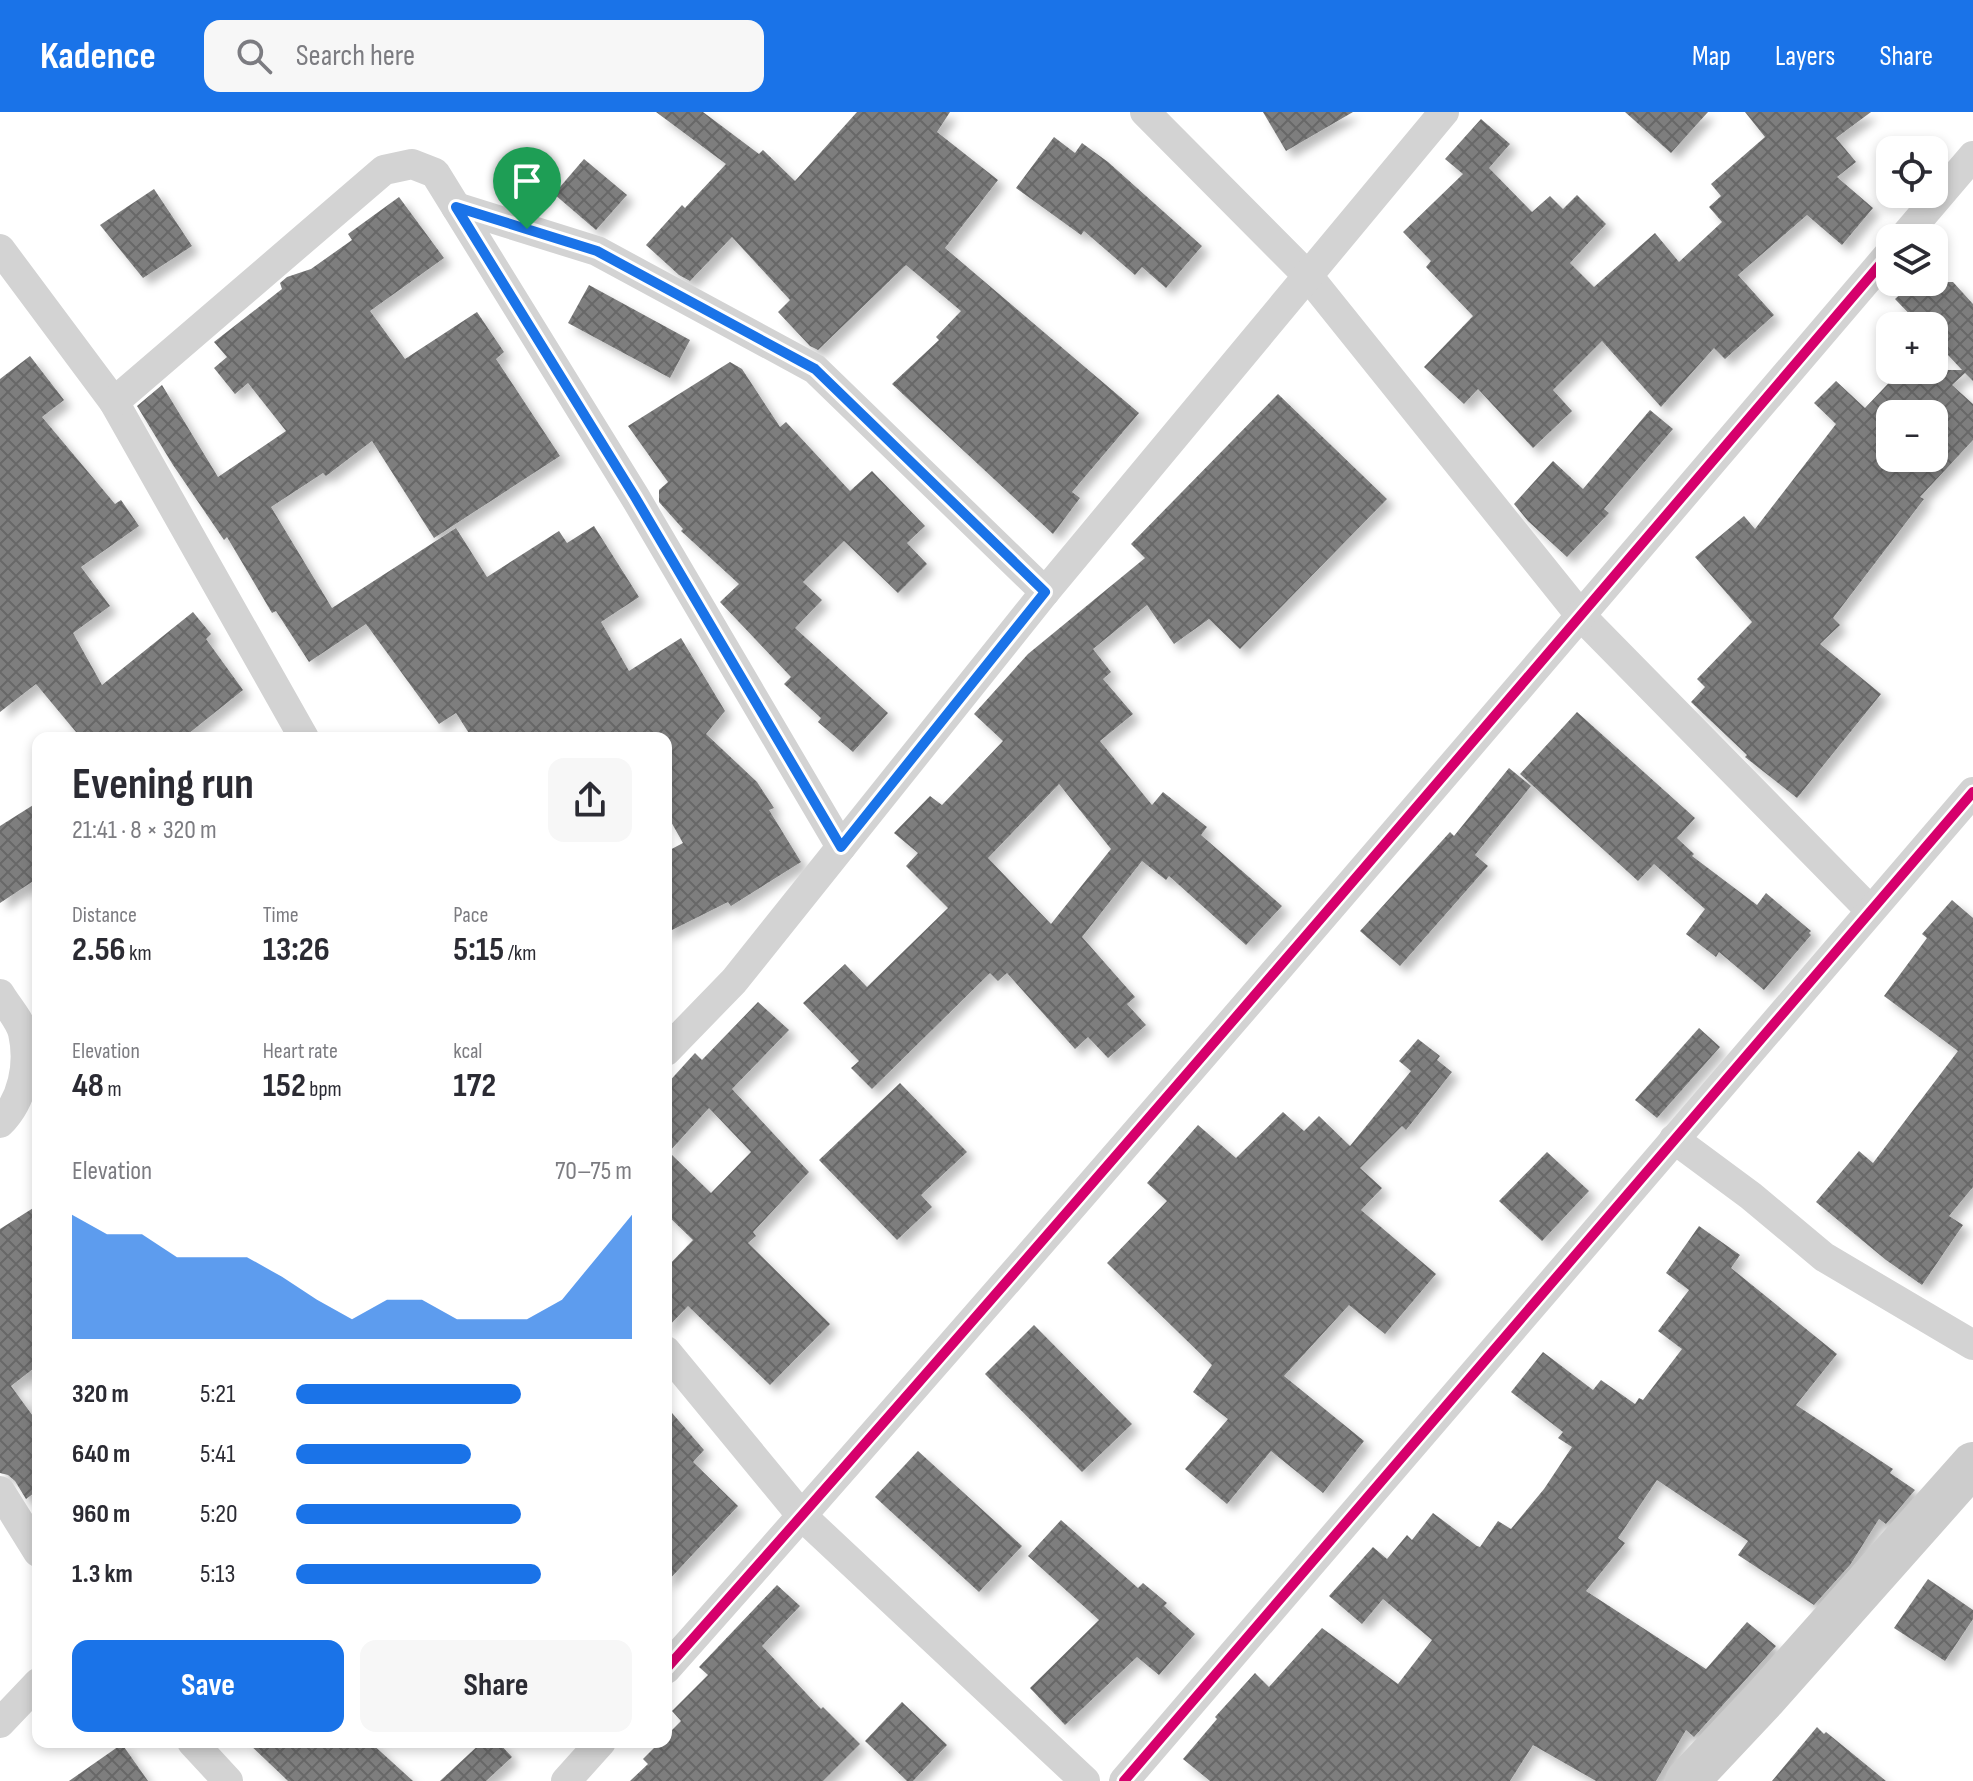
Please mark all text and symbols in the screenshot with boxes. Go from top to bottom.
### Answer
search box [204,20,764,92]
text: Kadence [40,34,156,79]
icon: search [232,34,276,78]
text: Search here [296,38,415,74]
text: Map [1692,40,1731,73]
text: Layers [1775,40,1835,73]
text: Share [1879,40,1933,73]
map controls [1876,136,1948,472]
button: locate [1876,136,1948,208]
pin [493,147,561,229]
icon: arrive [505,159,549,203]
button: layers [1876,224,1948,296]
button: + [1876,312,1948,384]
button: − [1876,400,1948,472]
text: Evening run [72,758,254,811]
button: share [548,758,632,842]
text: 21:41 · 8 × 320 m [72,815,217,846]
text: Distance [72,902,137,929]
text: Time [263,902,299,929]
text: Pace [453,902,488,929]
text: 2.56 [72,929,126,970]
text: 13:26 [263,929,330,970]
text: 5:15 [453,929,504,970]
text: km [126,940,152,967]
text: /km [504,940,536,967]
text: Elevation [72,1038,140,1065]
text: Heart rate [263,1038,338,1065]
text: kcal [453,1038,482,1065]
text: 48 [72,1065,104,1106]
text: 152 [263,1065,306,1106]
text: 172 [453,1065,496,1106]
text: m [104,1076,122,1103]
text: bpm [306,1076,342,1103]
text: Elevation [72,1156,152,1187]
text: 70–75 m [555,1156,632,1187]
text: 320 m [72,1379,129,1410]
text: 5:21 [200,1379,235,1410]
text: 640 m [72,1439,130,1470]
text: 5:41 [200,1439,235,1470]
text: 960 m [72,1499,130,1530]
text: 5:20 [200,1499,238,1530]
text: 1.3 km [72,1559,133,1590]
text: 5:13 [200,1559,235,1590]
button: Save [72,1640,344,1732]
button: Share [360,1640,632,1732]

